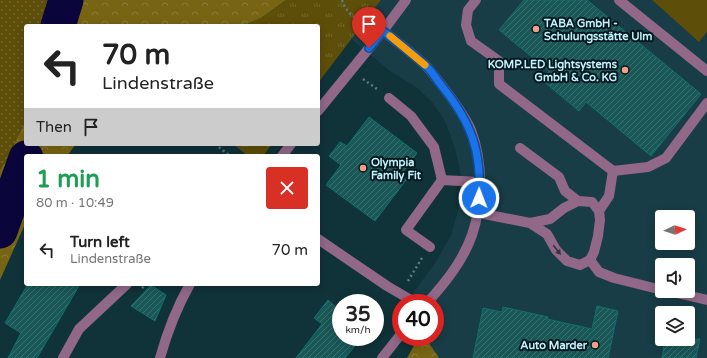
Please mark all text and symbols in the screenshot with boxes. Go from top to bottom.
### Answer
pin [352,7.0,386,48]
icon: arrive [358,13,380,35]
place label: TABA GmbH - Schulungsstätte Ulm [543,17,652,44]
marker: TABA GmbH - Schulungsstätte Ulm [531,24,541,34]
text: 70 m [102,38,170,72]
icon: left [36,40,88,92]
place label: KOMP.LED Lightsystems GmbH & Co. KG [488,58,618,84]
marker: KOMP.LED Lightsystems GmbH & Co. KG [620,65,630,75]
text: Lindenstraße [102,72,214,94]
icon: arrive [80,116,102,138]
text: Then [36,118,72,136]
place label: Olympia Family Fit [371,156,422,183]
marker: Olympia Family Fit [358,163,368,173]
text: 1 min [36,165,100,194]
button: close [266,167,308,209]
position arrow [458,177,500,219]
text: 80 m · 10:49 [36,195,114,211]
north arrow [655,210,695,250]
map controls [655,210,695,346]
text: Turn left [70,233,130,251]
icon: left [36,239,58,261]
text: 70 m [271,241,308,259]
one-way arrow [553,245,562,256]
text: Lindenstraße [70,251,151,267]
button: sound [655,258,695,298]
speed limit sign: 40 [392,294,444,346]
text: 35 [345,303,371,327]
button: layers [655,306,695,346]
text: km/h [345,324,371,336]
place label: Auto Marder [520,339,588,352]
marker: Auto Marder [590,340,600,350]

